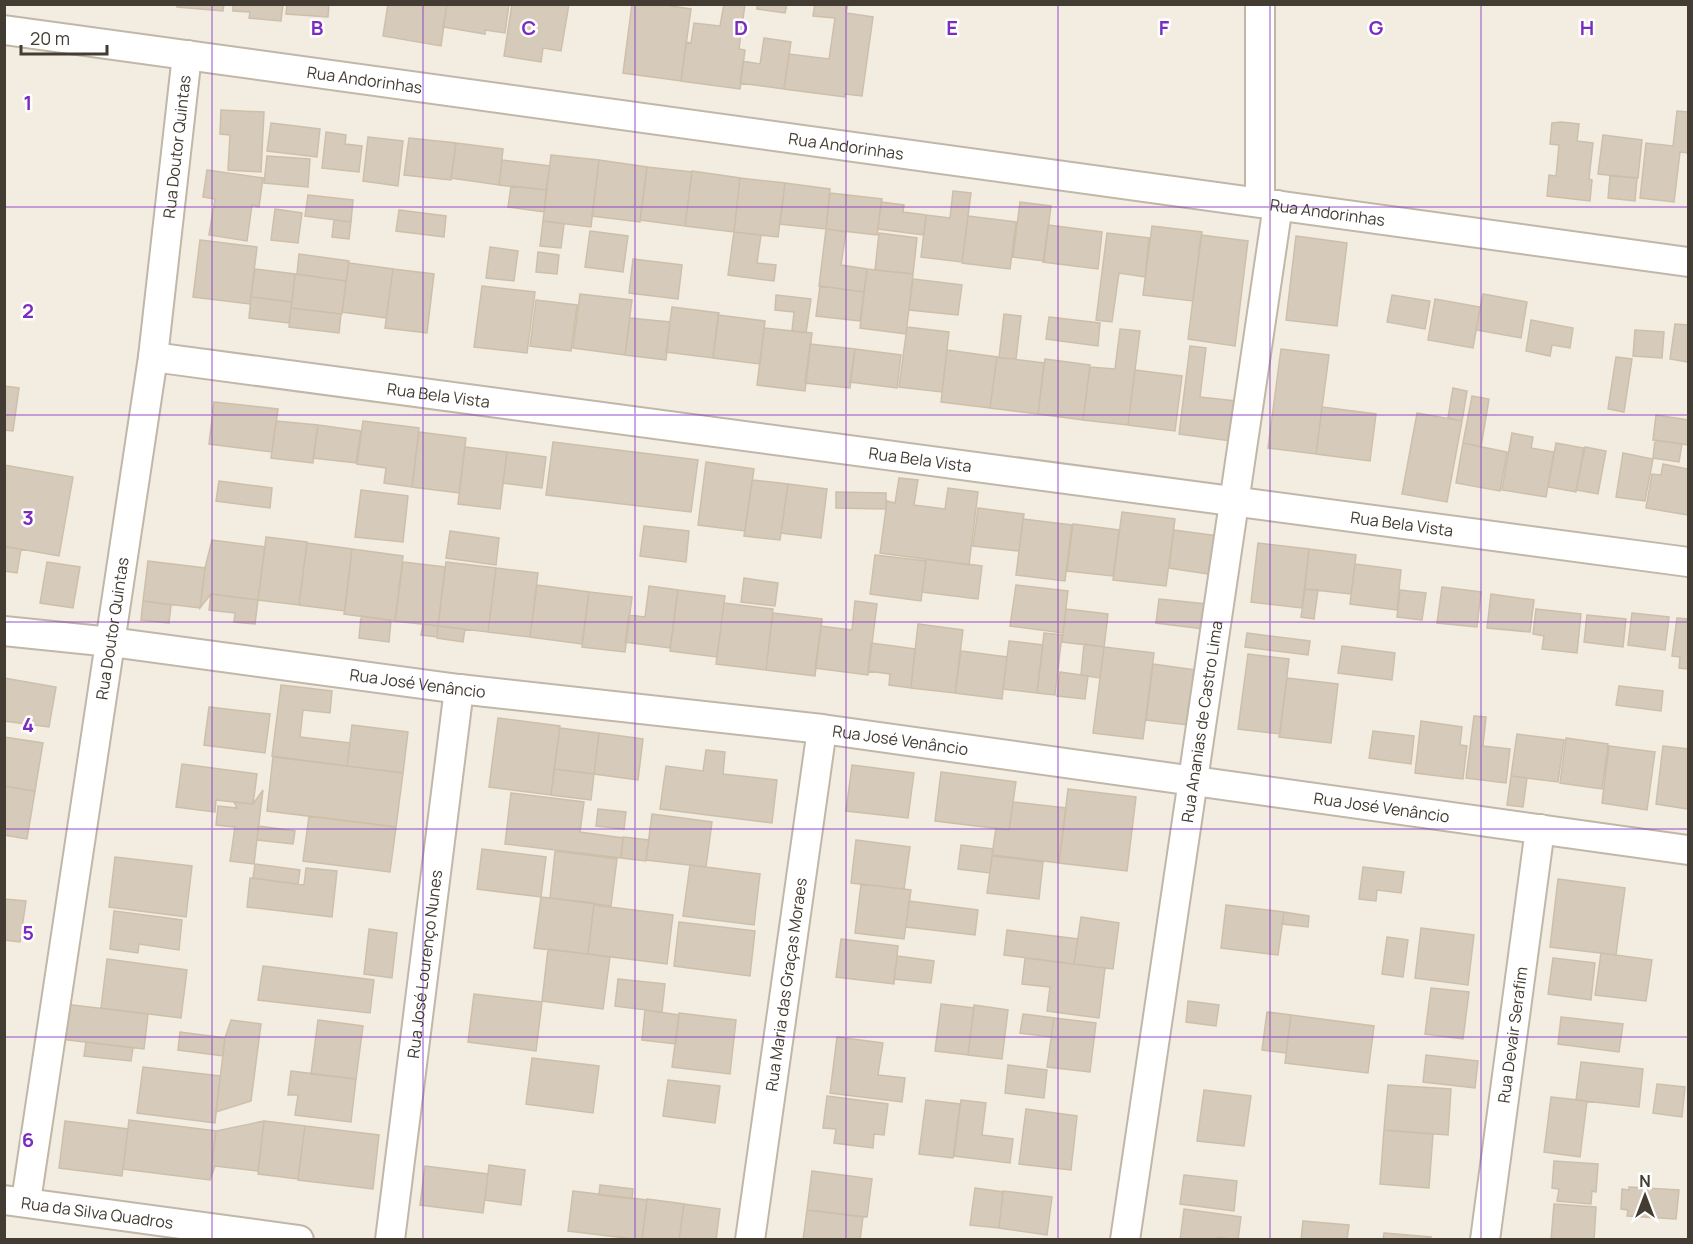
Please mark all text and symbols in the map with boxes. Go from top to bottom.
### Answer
text: B [311,14,324,41]
text: C [522,14,536,41]
text: D [734,14,748,41]
text: E [946,14,958,41]
text: F [1159,14,1170,41]
text: G [1369,14,1384,41]
text: H [1580,14,1594,41]
scale bar [21,18,106,56]
text: 20 m [30,26,70,50]
street label: Rua Andorinhas [306,61,424,98]
street label: Rua Doutor Quintas [158,74,196,220]
text: 1 [24,89,32,116]
street label: Rua Andorinhas [787,127,905,165]
street label: Rua Andorinhas [1268,194,1387,231]
text: 2 [22,297,34,324]
street label: Rua Bela Vista [386,377,491,413]
street label: Rua Bela Vista [867,442,973,477]
text: 3 [22,504,34,531]
street label: Rua Bela Vista [1349,506,1455,542]
street label: Rua Doutor Quintas [91,556,134,701]
street label: Rua Ananias de Castro Lima [1176,619,1227,824]
street label: Rua José Venâncio [348,663,487,703]
text: 4 [22,711,34,738]
street label: Rua José Venâncio [831,720,970,760]
street label: Rua José Venâncio [1312,787,1451,828]
street label: Rua José Lourenço Nunes [402,869,447,1060]
street label: Rua Maria das Graças Moraes [760,876,812,1093]
text: 5 [22,919,34,946]
street label: Rua Devair Serafim [1492,965,1532,1104]
text: 6 [22,1126,34,1153]
north arrow [1615,1166,1675,1226]
text: N [1639,1170,1651,1192]
street label: Rua da Silva Quadros [20,1191,175,1234]

